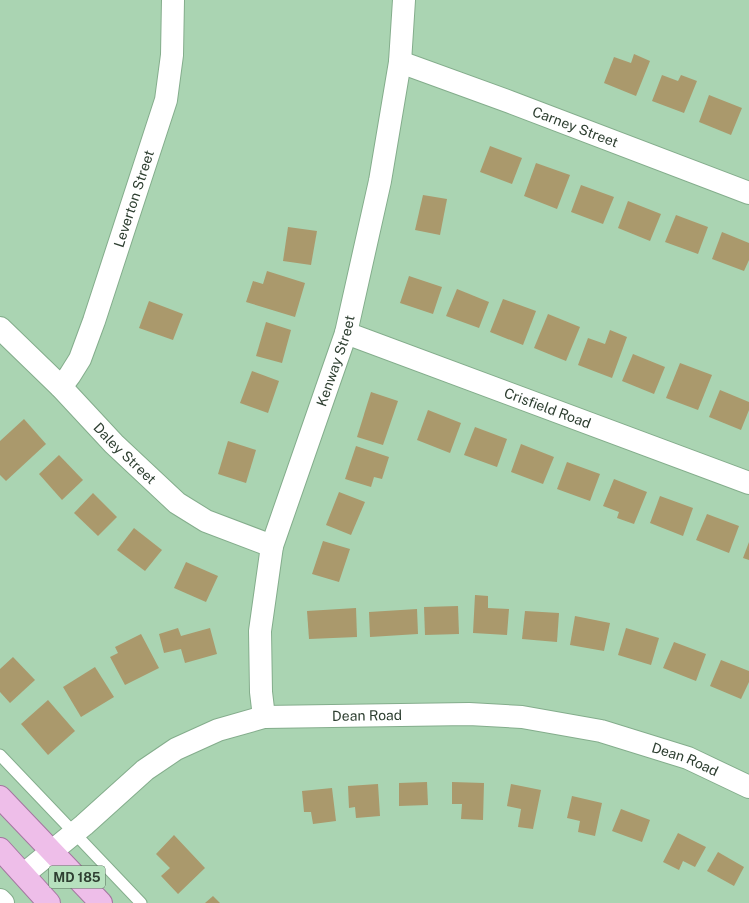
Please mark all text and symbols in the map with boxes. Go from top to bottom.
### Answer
street label: Carney Street [530,103,621,150]
street label: Leverton Street [111,148,157,249]
street label: Kenway Street [313,314,358,408]
street label: Crisfield Road [502,385,593,431]
street label: Daley Street [90,419,159,487]
street label: Dean Road [332,707,402,724]
street label: Dean Road [650,739,721,779]
road number: MD 185 [49,866,105,888]

